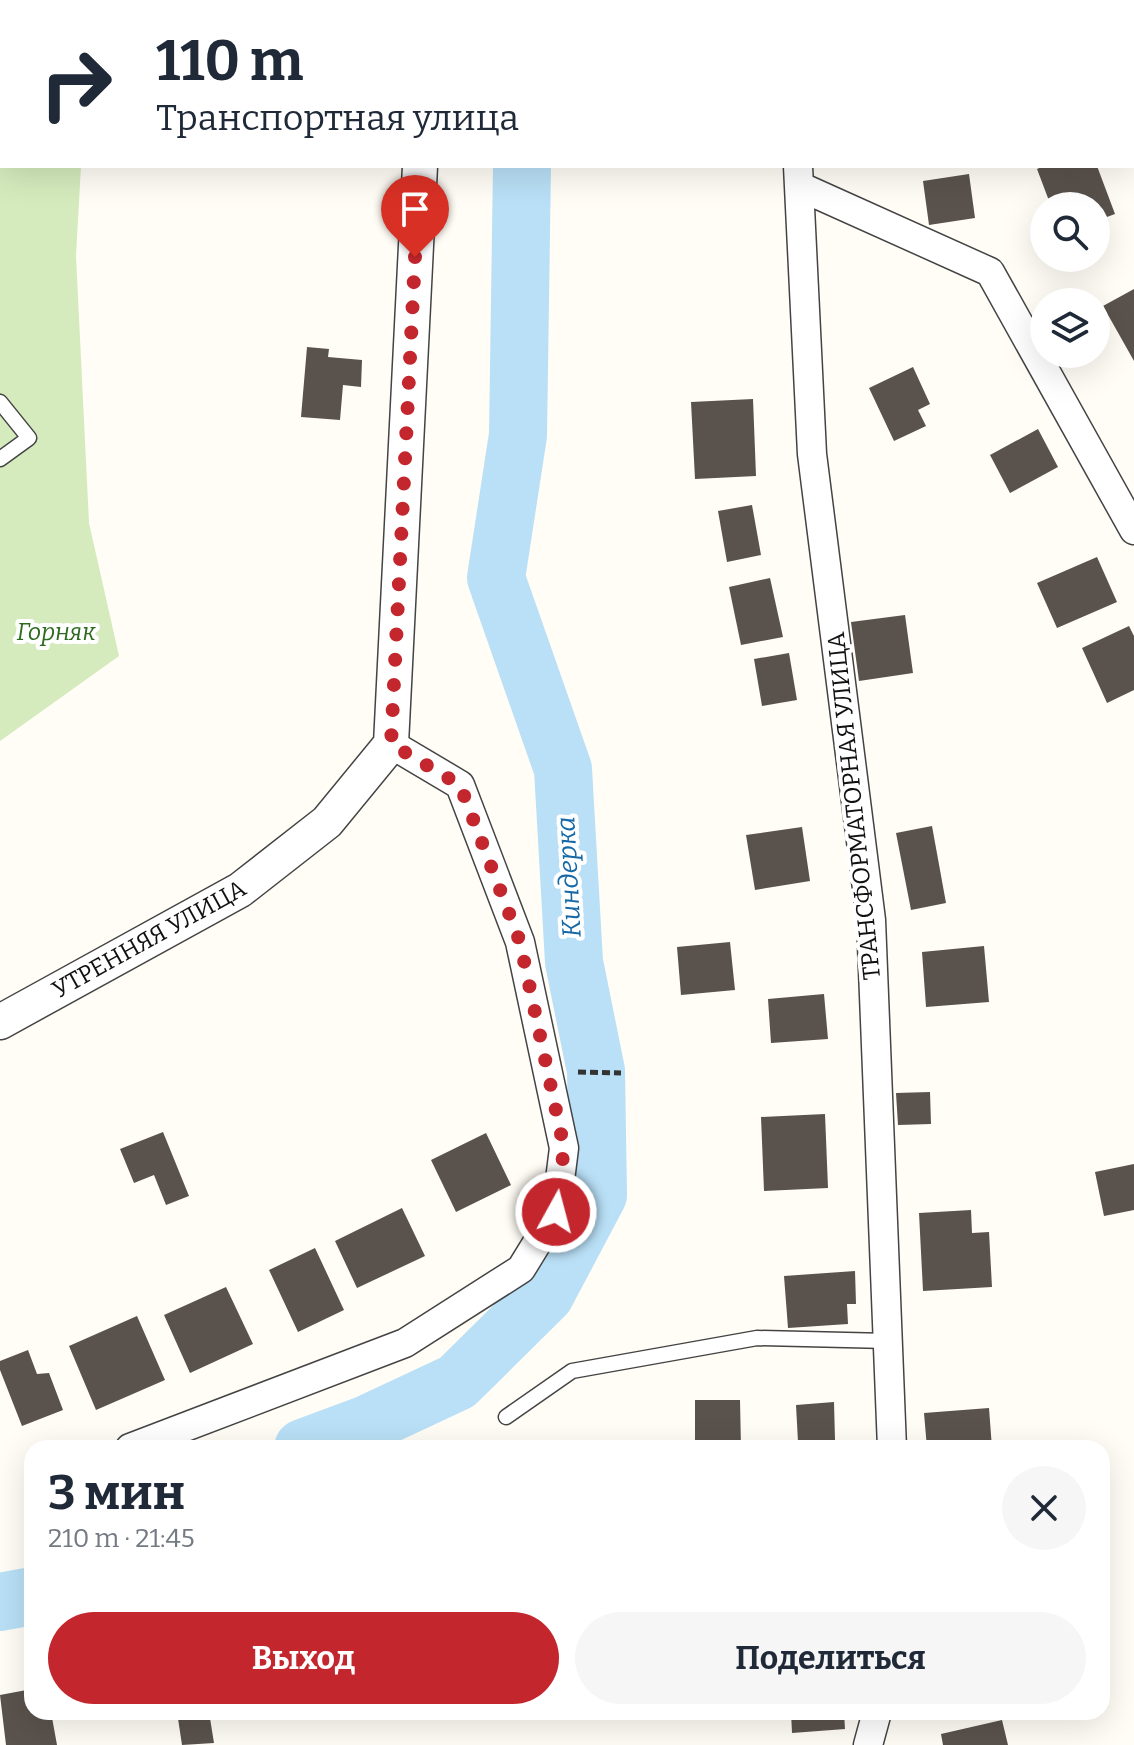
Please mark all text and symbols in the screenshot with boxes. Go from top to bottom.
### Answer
text: 110 m [156,28,303,95]
icon: right [24,32,128,136]
text: Транспортная улица [156,96,519,140]
pin [381,175,449,257]
icon: arrive [393,187,437,231]
map controls [1030,192,1110,368]
button: search [1030,192,1110,272]
button: layers [1030,288,1110,368]
park label: Горняк [16,618,96,646]
street label: ТРАНСФОРМАТОРНАЯ УЛИЦА [822,631,886,981]
water label: Киндерка [550,816,588,938]
street label: УТРЕННЯЯ УЛИЦА [47,874,251,1004]
position arrow [514,1170,598,1254]
text: 3 мин [48,1464,185,1522]
button: close [1002,1466,1086,1550]
text: 210 m · 21:45 [48,1523,195,1554]
button: Выход [48,1612,559,1704]
button: Поделиться [575,1612,1086,1704]

